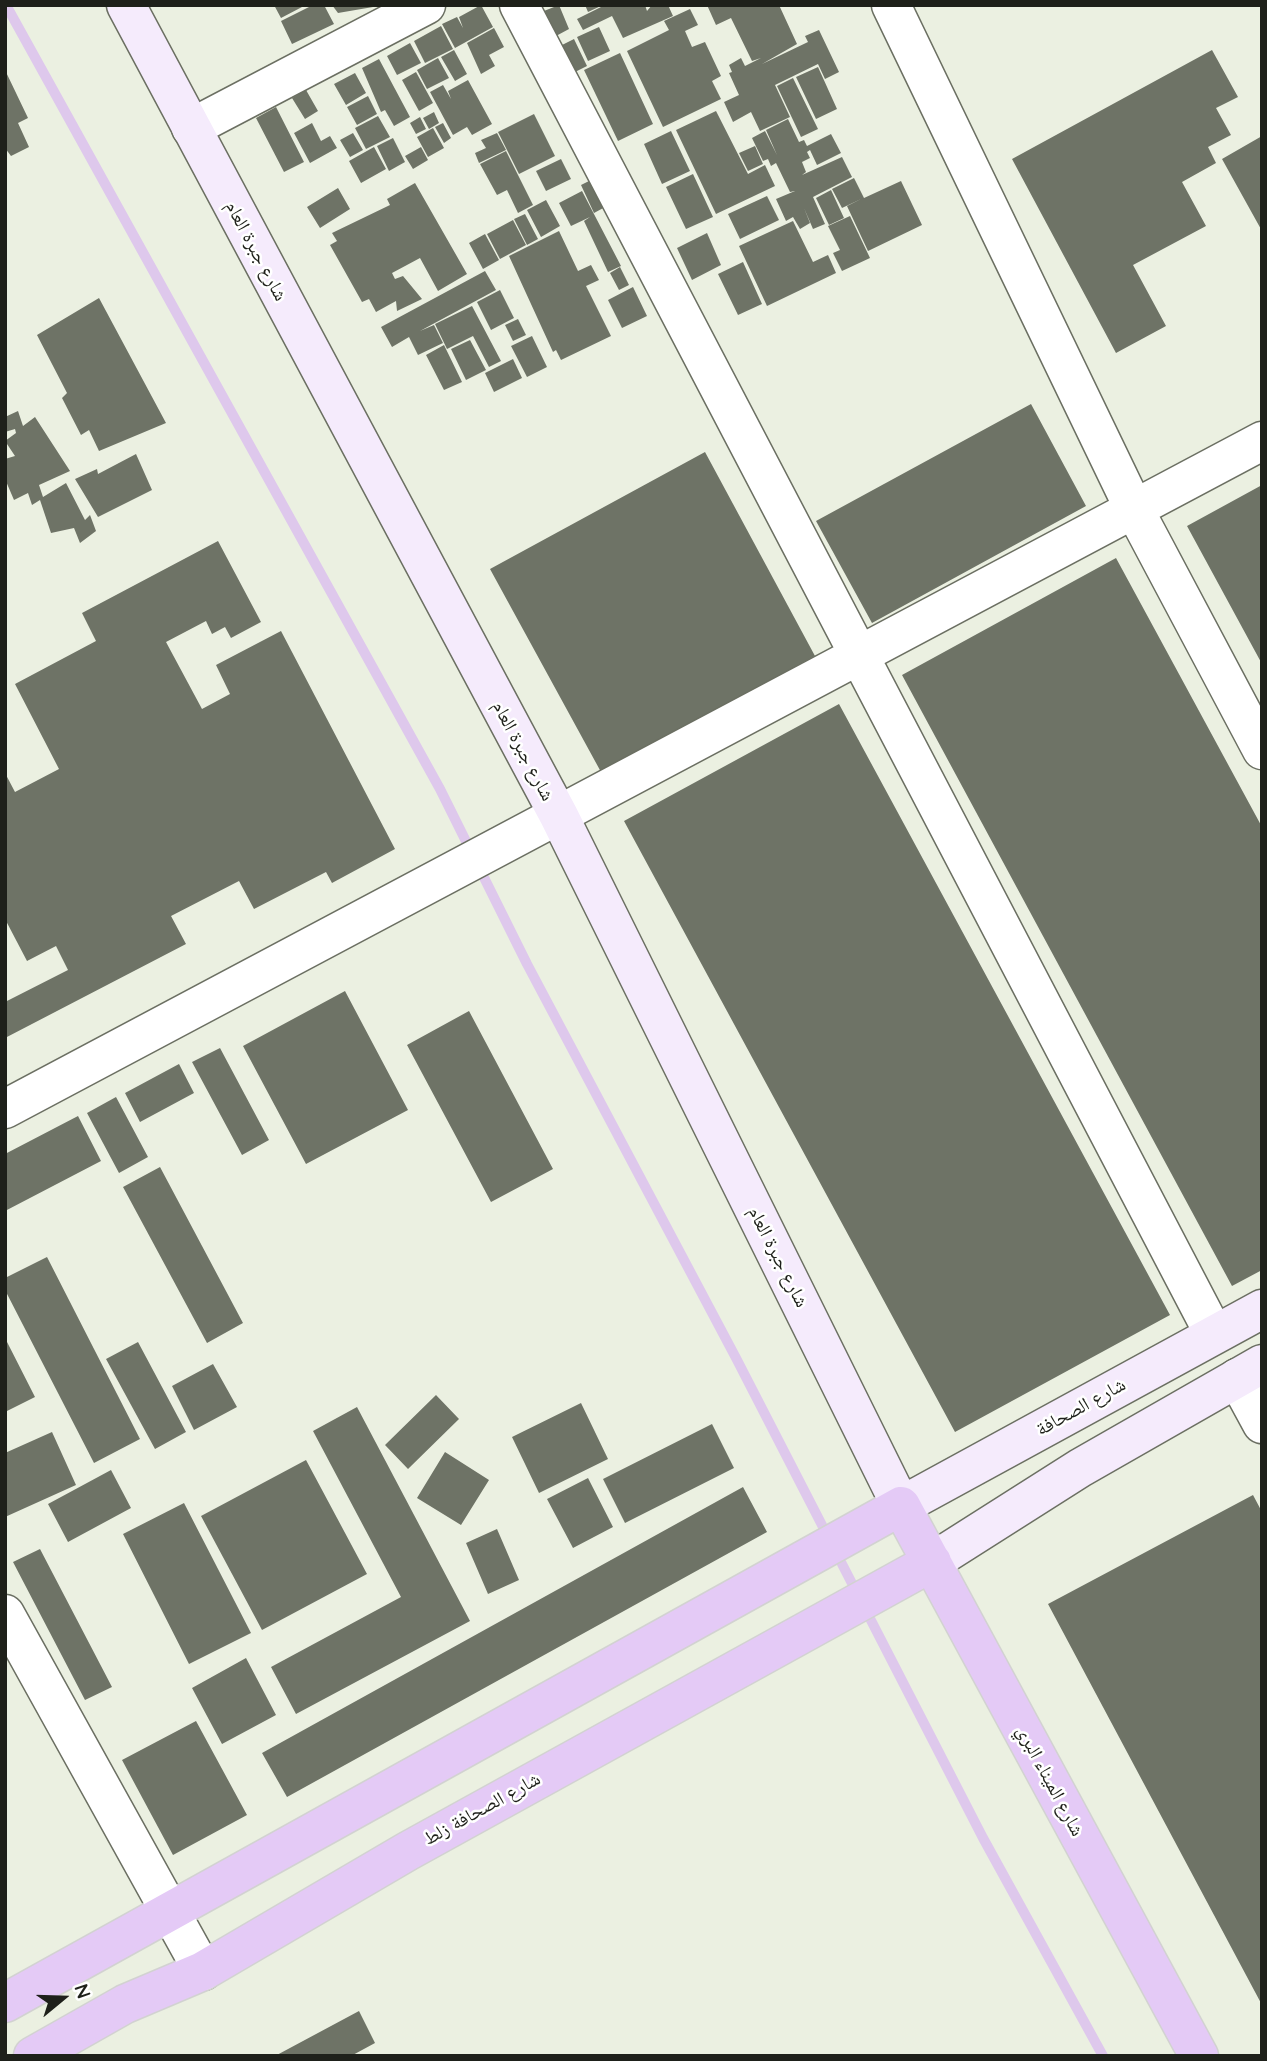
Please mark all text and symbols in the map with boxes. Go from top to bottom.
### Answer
street label: شارع جبرة العام [220,197,292,305]
street label: شارع جبرة العام [487,697,559,805]
street label: شارع جبرة العام [743,1203,813,1311]
street label: شارع الصحافة [1032,1373,1130,1441]
street label: شارع الميناء البري [1011,1722,1089,1840]
street label: شارع الصحافة زلط [420,1768,544,1850]
north arrow [28,1963,98,2033]
text: N [69,1981,96,2002]

